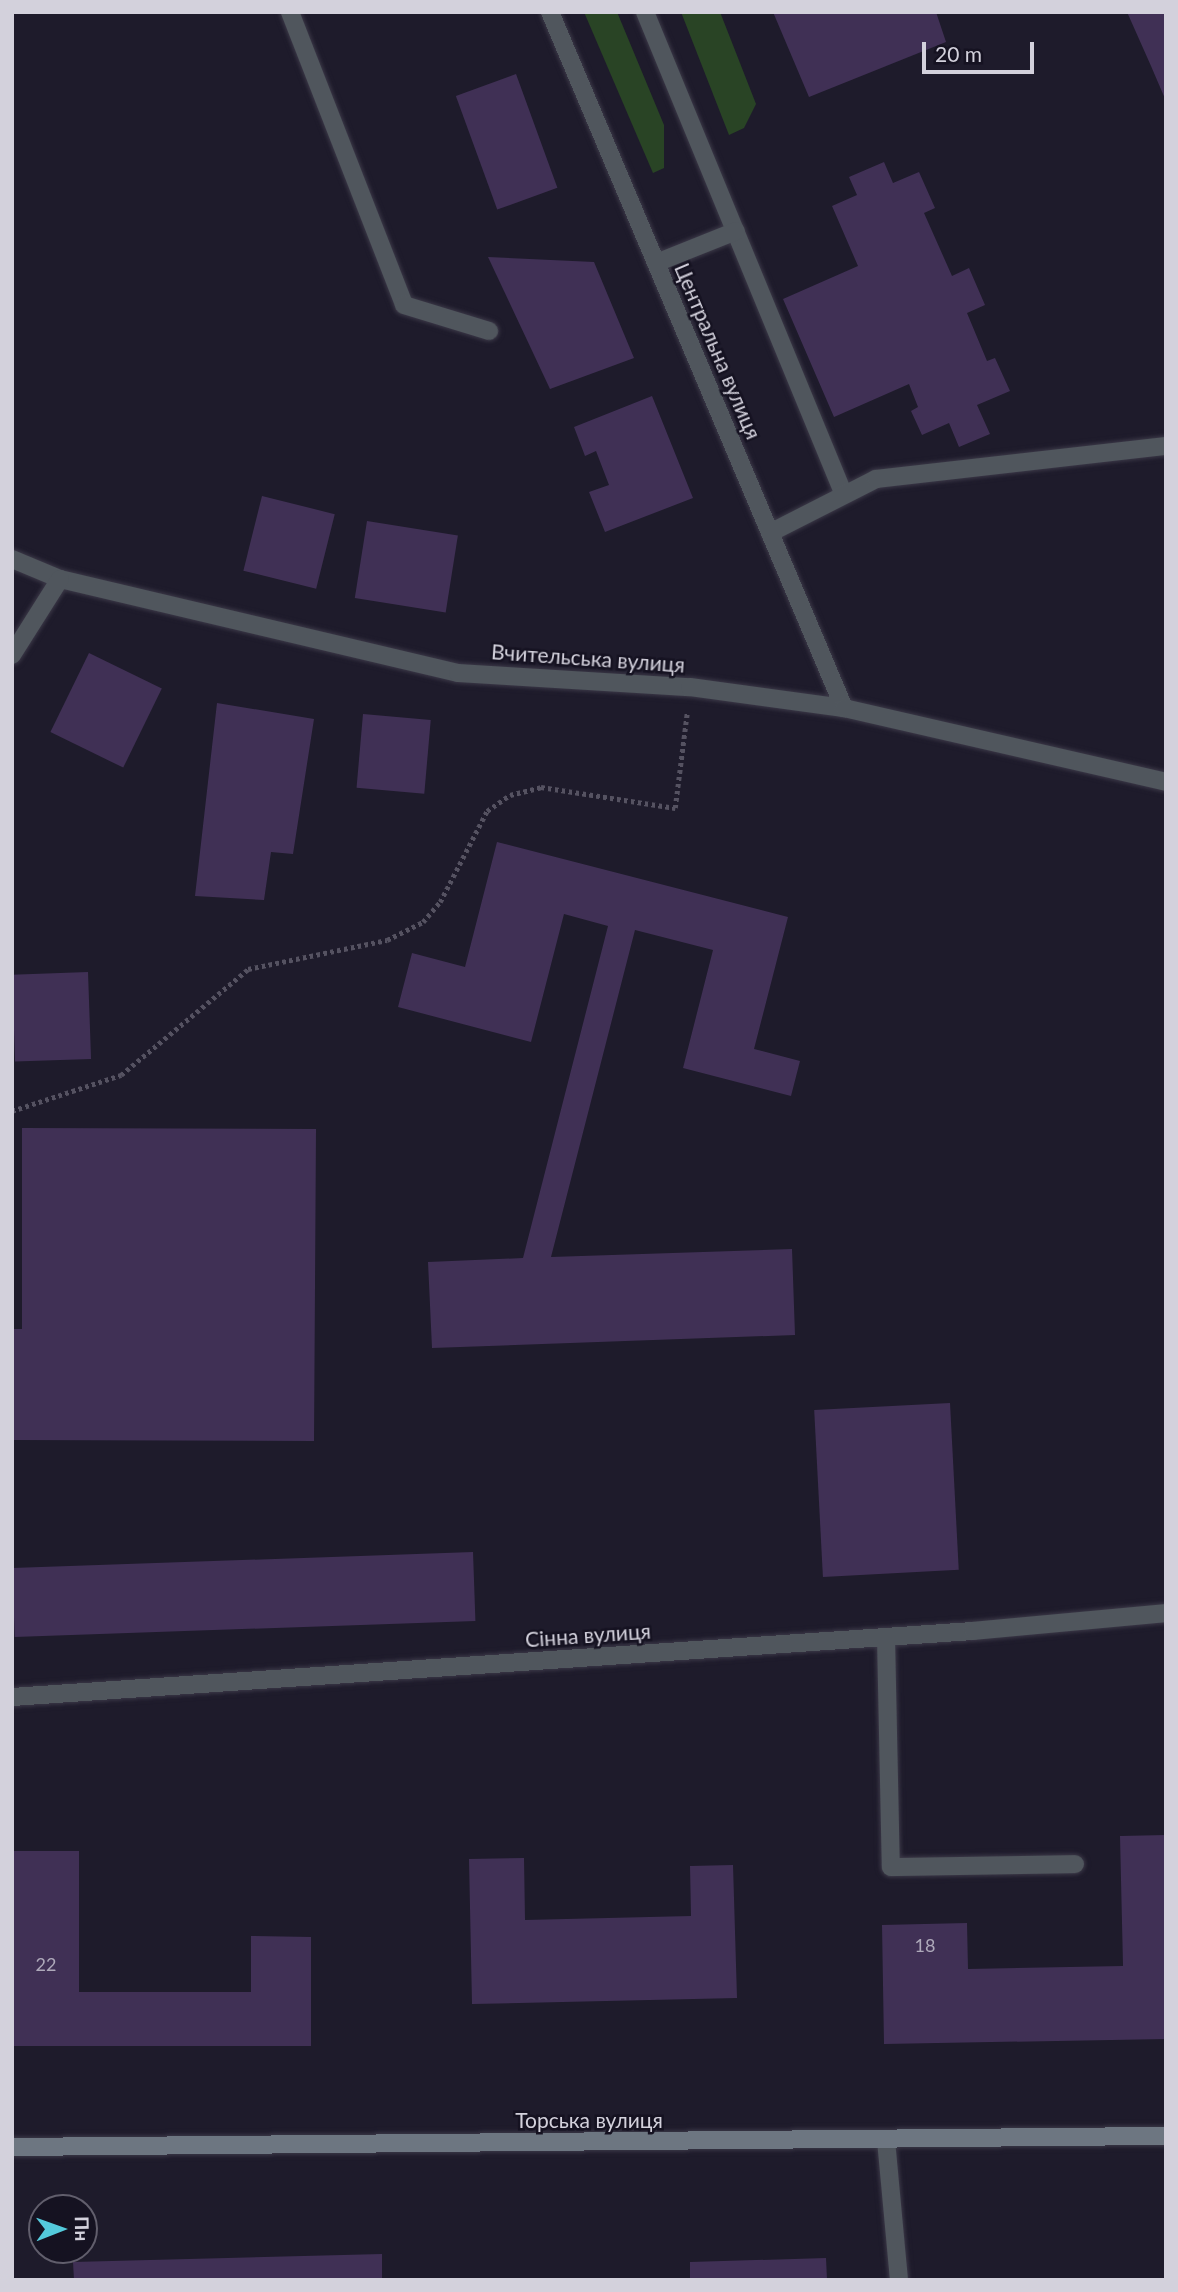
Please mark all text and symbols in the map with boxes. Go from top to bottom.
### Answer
scale bar [926,28,1038,72]
text: 20 m [935,41,982,66]
street label: Центральна вулиця [670,259,766,443]
street label: Вчительська вулиця [490,639,686,677]
street label: Сінна вулиця [524,1618,652,1652]
house number: 18 [915,1934,935,1956]
house number: 22 [36,1953,56,1975]
street label: Торська вулиця [515,2107,663,2133]
north arrow [28,2194,98,2264]
text: Пн [71,2216,94,2241]

